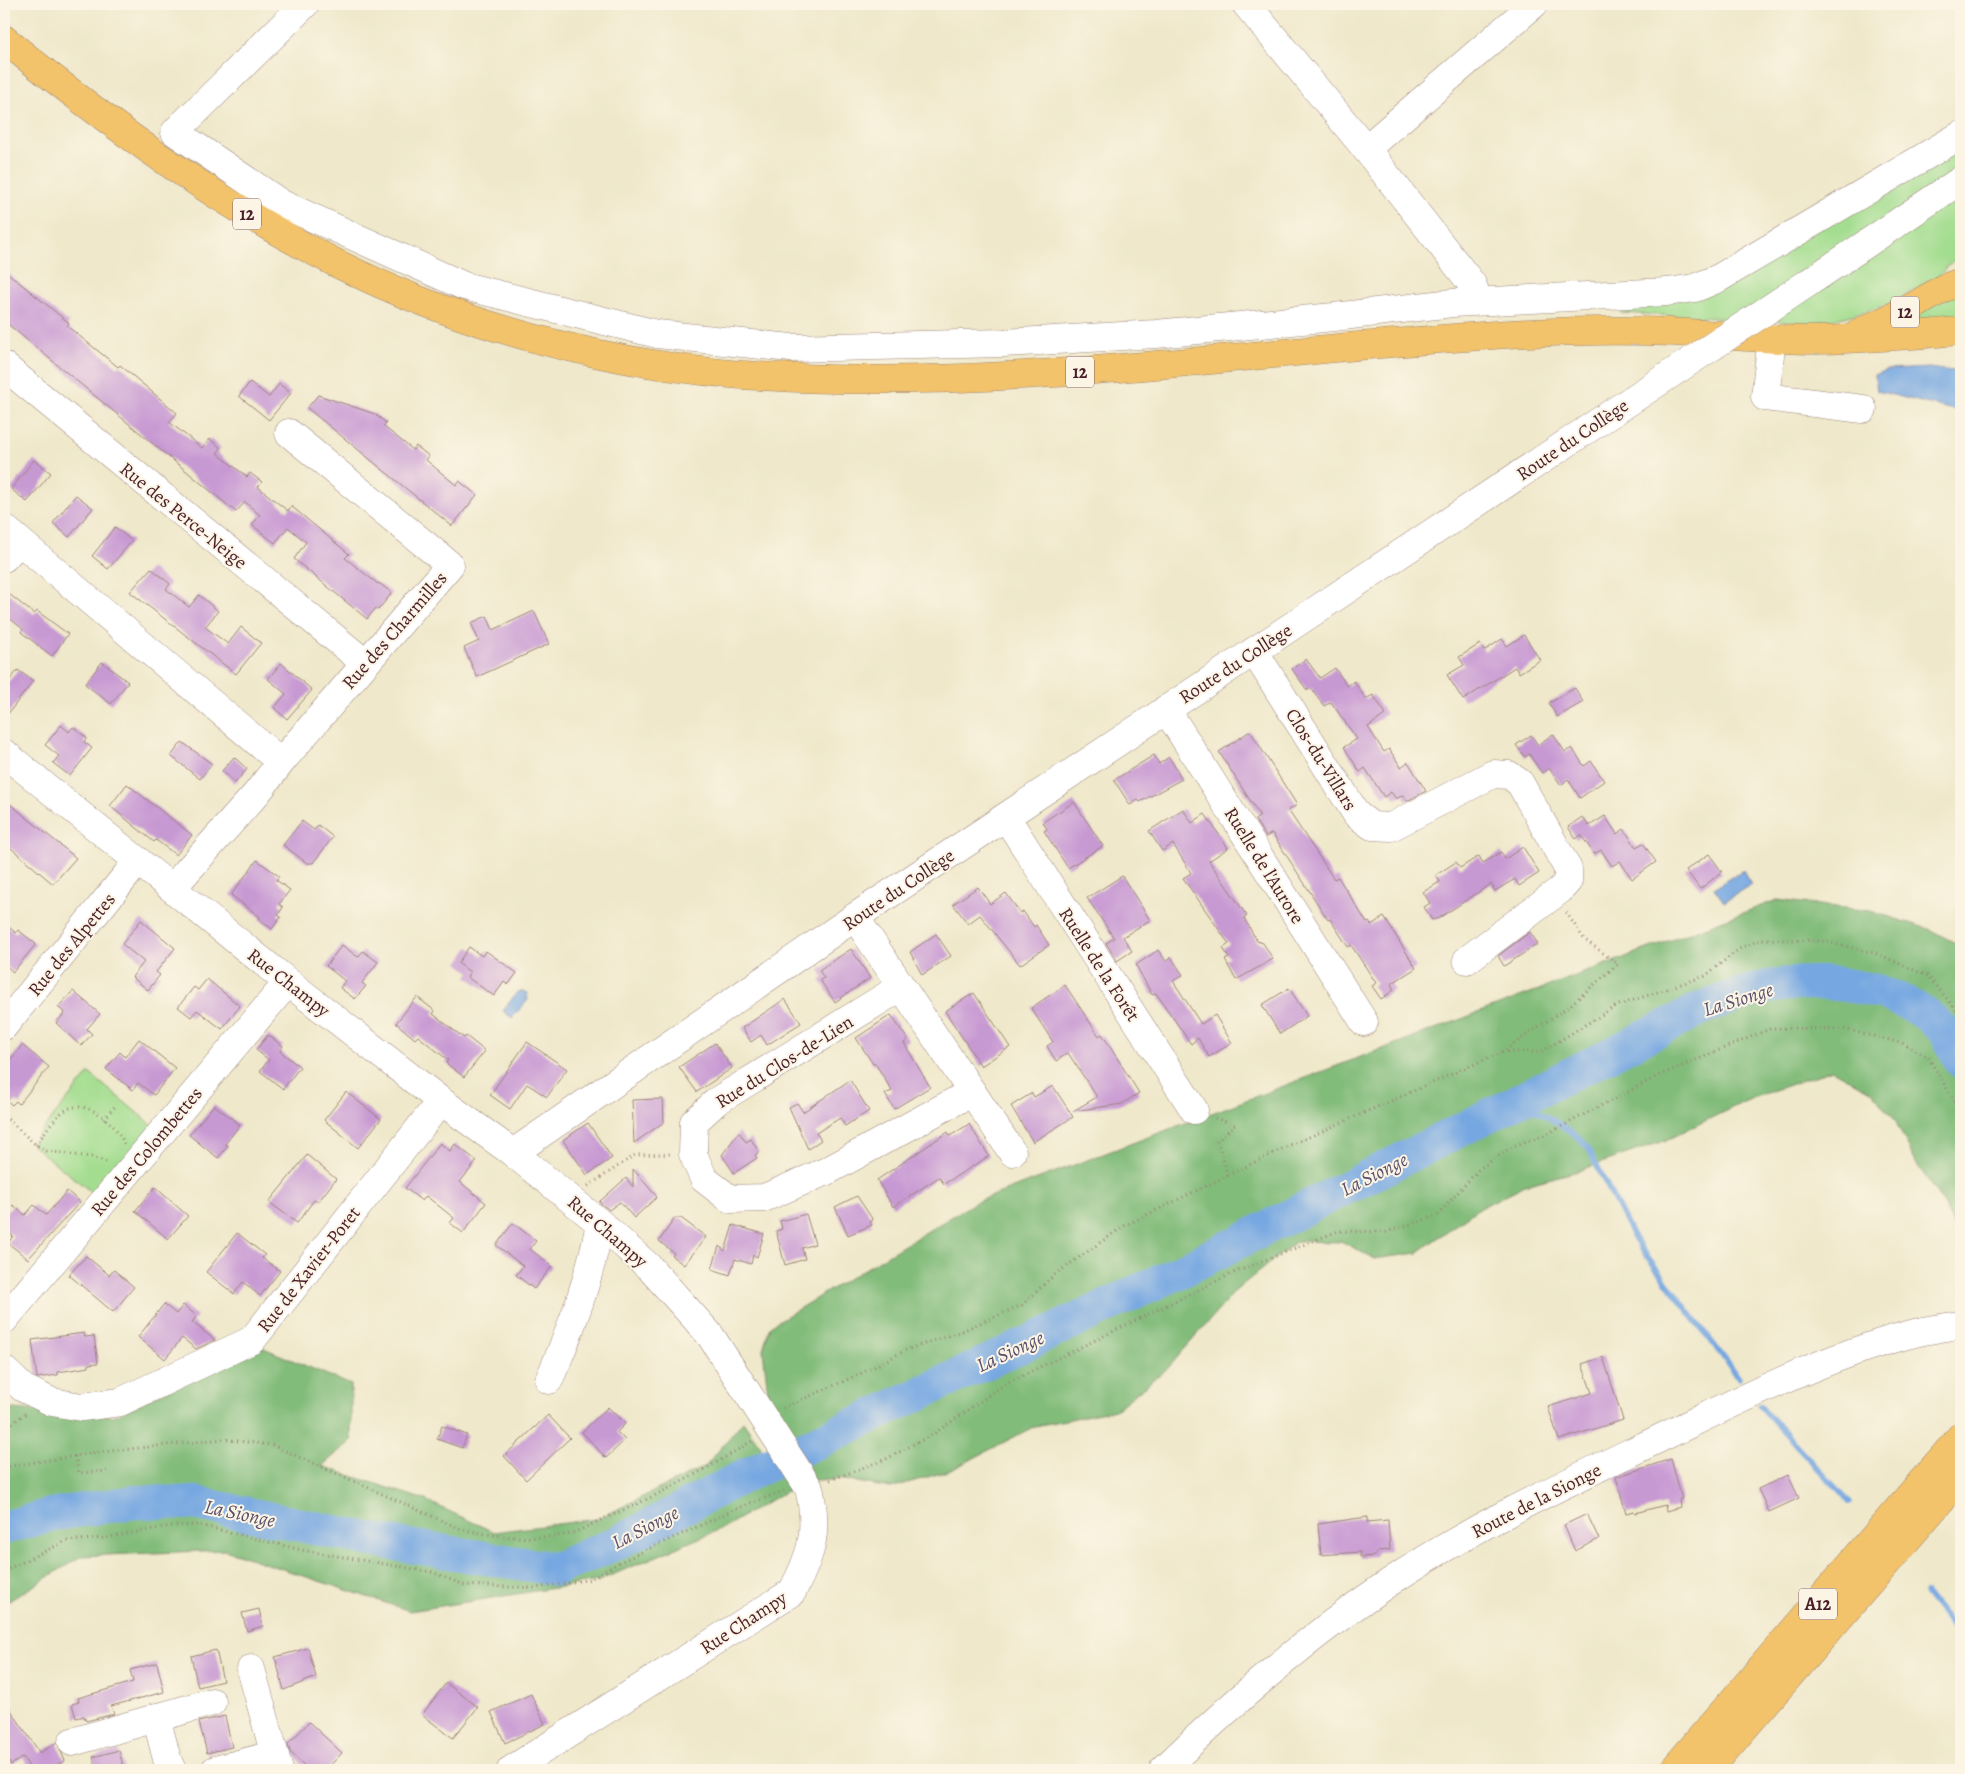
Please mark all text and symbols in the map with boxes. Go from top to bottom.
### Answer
road number: 12 [233,198,261,230]
road number: 12 [1891,296,1919,328]
road number: 12 [1066,357,1094,388]
street label: Route du Collège [1511,393,1634,487]
street label: Rue des Perce-Neige [114,456,253,575]
street label: Rue des Charmilles [336,566,453,695]
street label: Route du Collège [1174,617,1297,710]
street label: Clos-du-Villars [1279,703,1363,816]
street label: Ruelle de l'Aurore [1218,802,1310,929]
street label: Route du Collège [837,843,960,937]
street label: Rue des Alpettes [22,887,122,1002]
street label: Ruelle de la Forêt [1052,902,1146,1027]
street label: Rue Champy [242,942,336,1024]
water label: La Sionge [1700,976,1776,1023]
street label: Rue du Clos-de-Lien [711,1009,858,1115]
street label: Rue des Colombettes [85,1081,209,1222]
water label: La Sionge [1336,1146,1412,1203]
street label: Rue Champy [562,1190,653,1274]
street label: Rue de Xavier-Poret [251,1201,366,1338]
water label: La Sionge [972,1324,1048,1379]
street label: Route de la Sionge [1467,1457,1606,1545]
water label: La Sionge [202,1493,278,1534]
water label: La Sionge [607,1499,683,1556]
street label: Rue Champy [695,1585,792,1661]
road number: A12 [1799,1588,1837,1620]

